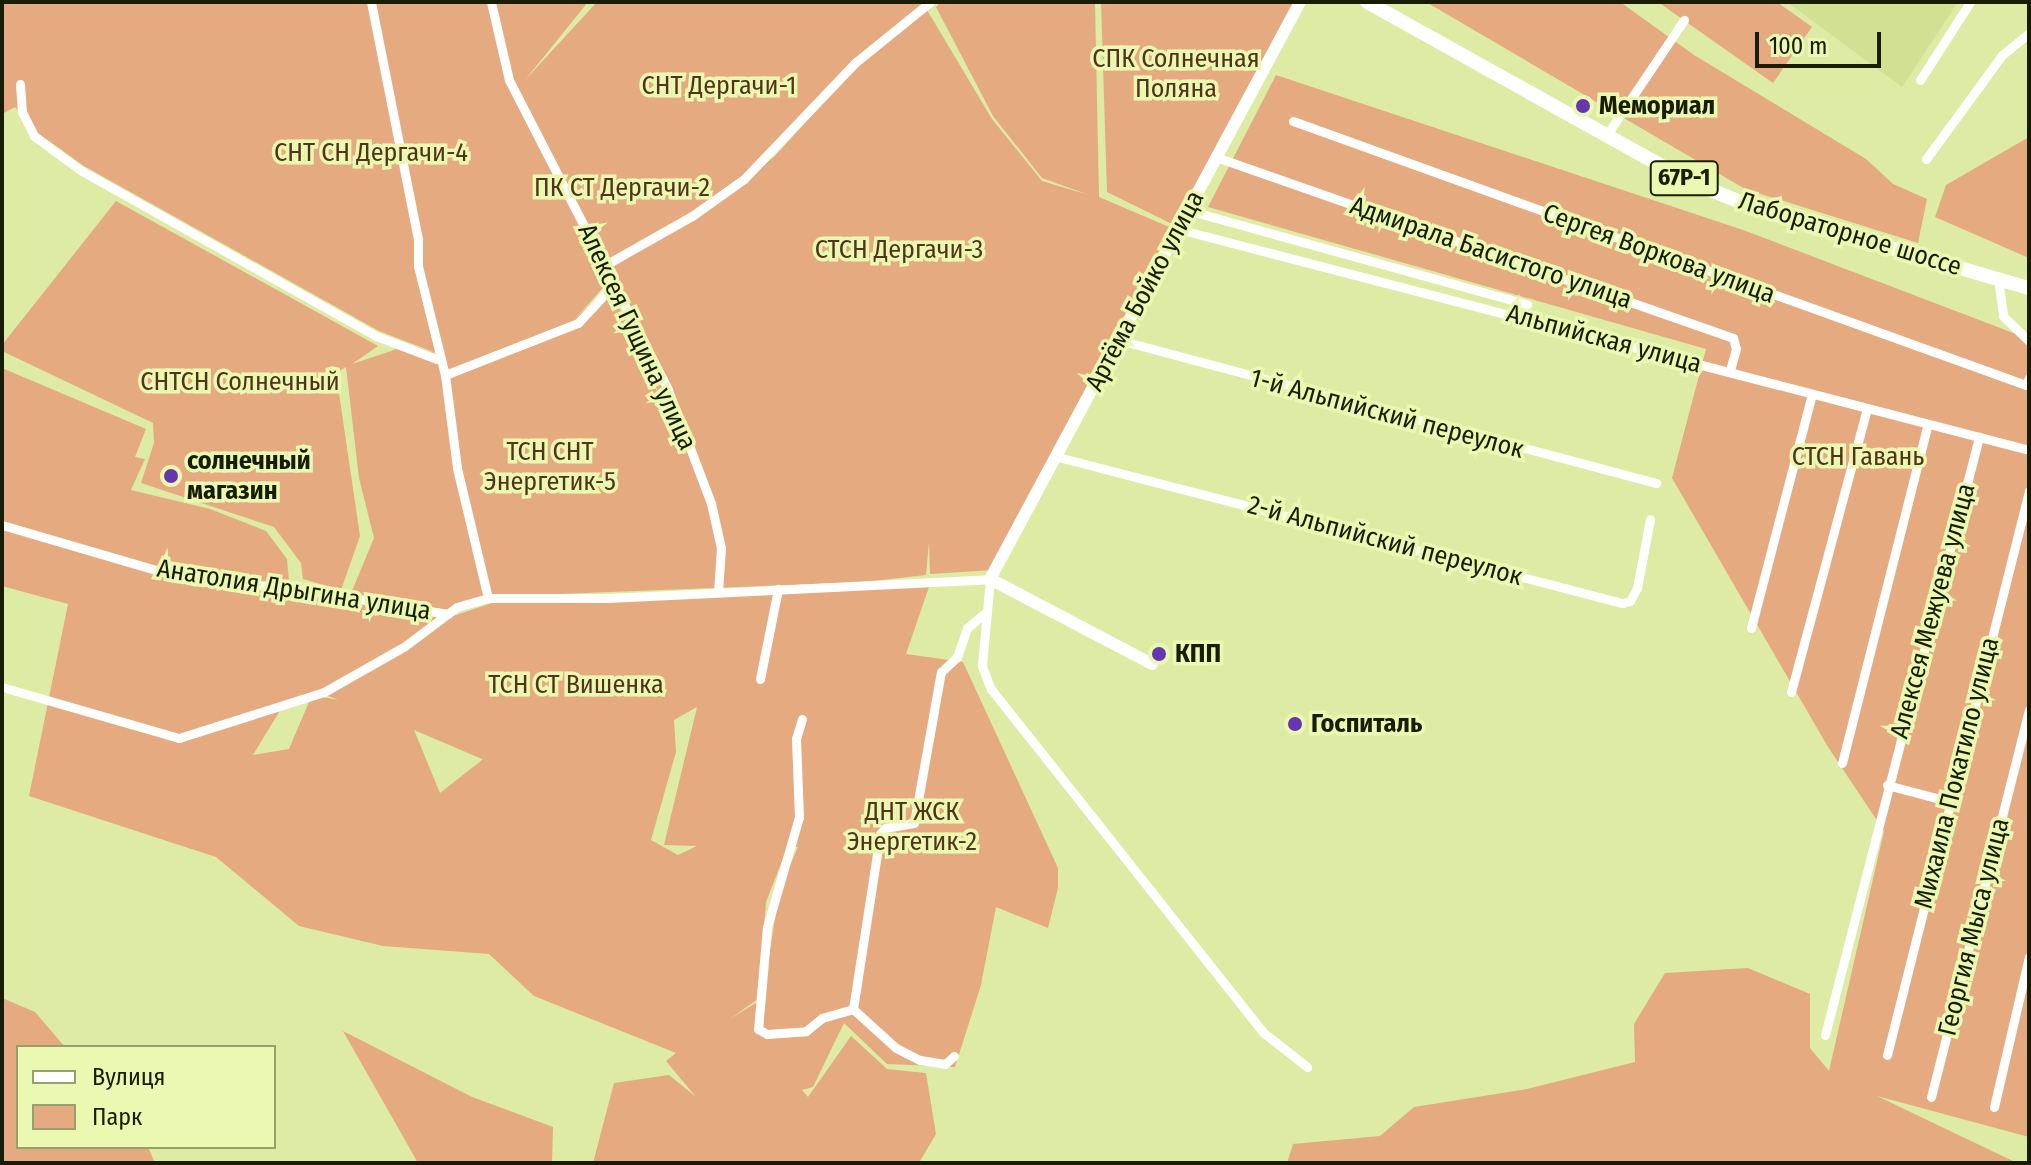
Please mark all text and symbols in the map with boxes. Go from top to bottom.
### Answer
scale bar [1759,16,1885,66]
text: 100 m [1769,32,1827,60]
park label: СПК Солнечная Поляна [1092,43,1260,104]
park label: СНТ Дергачи-1 [642,70,796,102]
place label: Мемориал [1599,90,1715,122]
marker: Мемориал [1574,97,1592,115]
park label: СНТ СН Дергачи-4 [274,137,468,169]
road number: 67Р-1 [1648,158,1720,198]
park label: ПК СТ Дергачи-2 [534,172,710,204]
street label: Артёма Бойко улица [1079,185,1211,397]
street label: Лабораторное шоссе [1735,185,1965,283]
street label: Адмирала Басистого улица [1346,190,1636,316]
street label: Сергея Воркова улица [1539,198,1779,310]
street label: Алексея Гущина улица [571,219,703,455]
park label: СТСН Дергачи-3 [815,234,983,266]
street label: Альпийская улица [1503,298,1705,380]
street label: 1-й Альпийский переулок [1247,362,1527,466]
park label: СНТСН Солнечный [140,366,340,398]
park label: ТСН СНТ Энергетик-5 [484,436,616,498]
park label: СТСН Гавань [1792,441,1924,473]
place label: солнечный магазин [187,445,311,506]
marker: солнечный магазин [162,467,180,485]
street label: Алексея Межуева улица [1884,480,1982,742]
street label: 2-й Альпийский переулок [1244,489,1526,593]
street label: Анатолия Дрыгина улица [155,553,433,627]
street label: Михаила Покатило улица [1908,634,2006,912]
place label: КПП [1175,638,1221,670]
marker: КПП [1150,645,1168,663]
park label: ТСН СТ Вишенка [488,669,664,701]
place label: Госпиталь [1311,708,1422,740]
marker: Госпиталь [1286,715,1304,733]
park label: ДНТ ЖСК Энергетик-2 [847,796,977,858]
street label: Георгия Мыса улица [1932,815,2016,1039]
legend [16,1045,276,1149]
text: Вулиця [92,1063,165,1091]
text: Парк [92,1103,142,1131]

